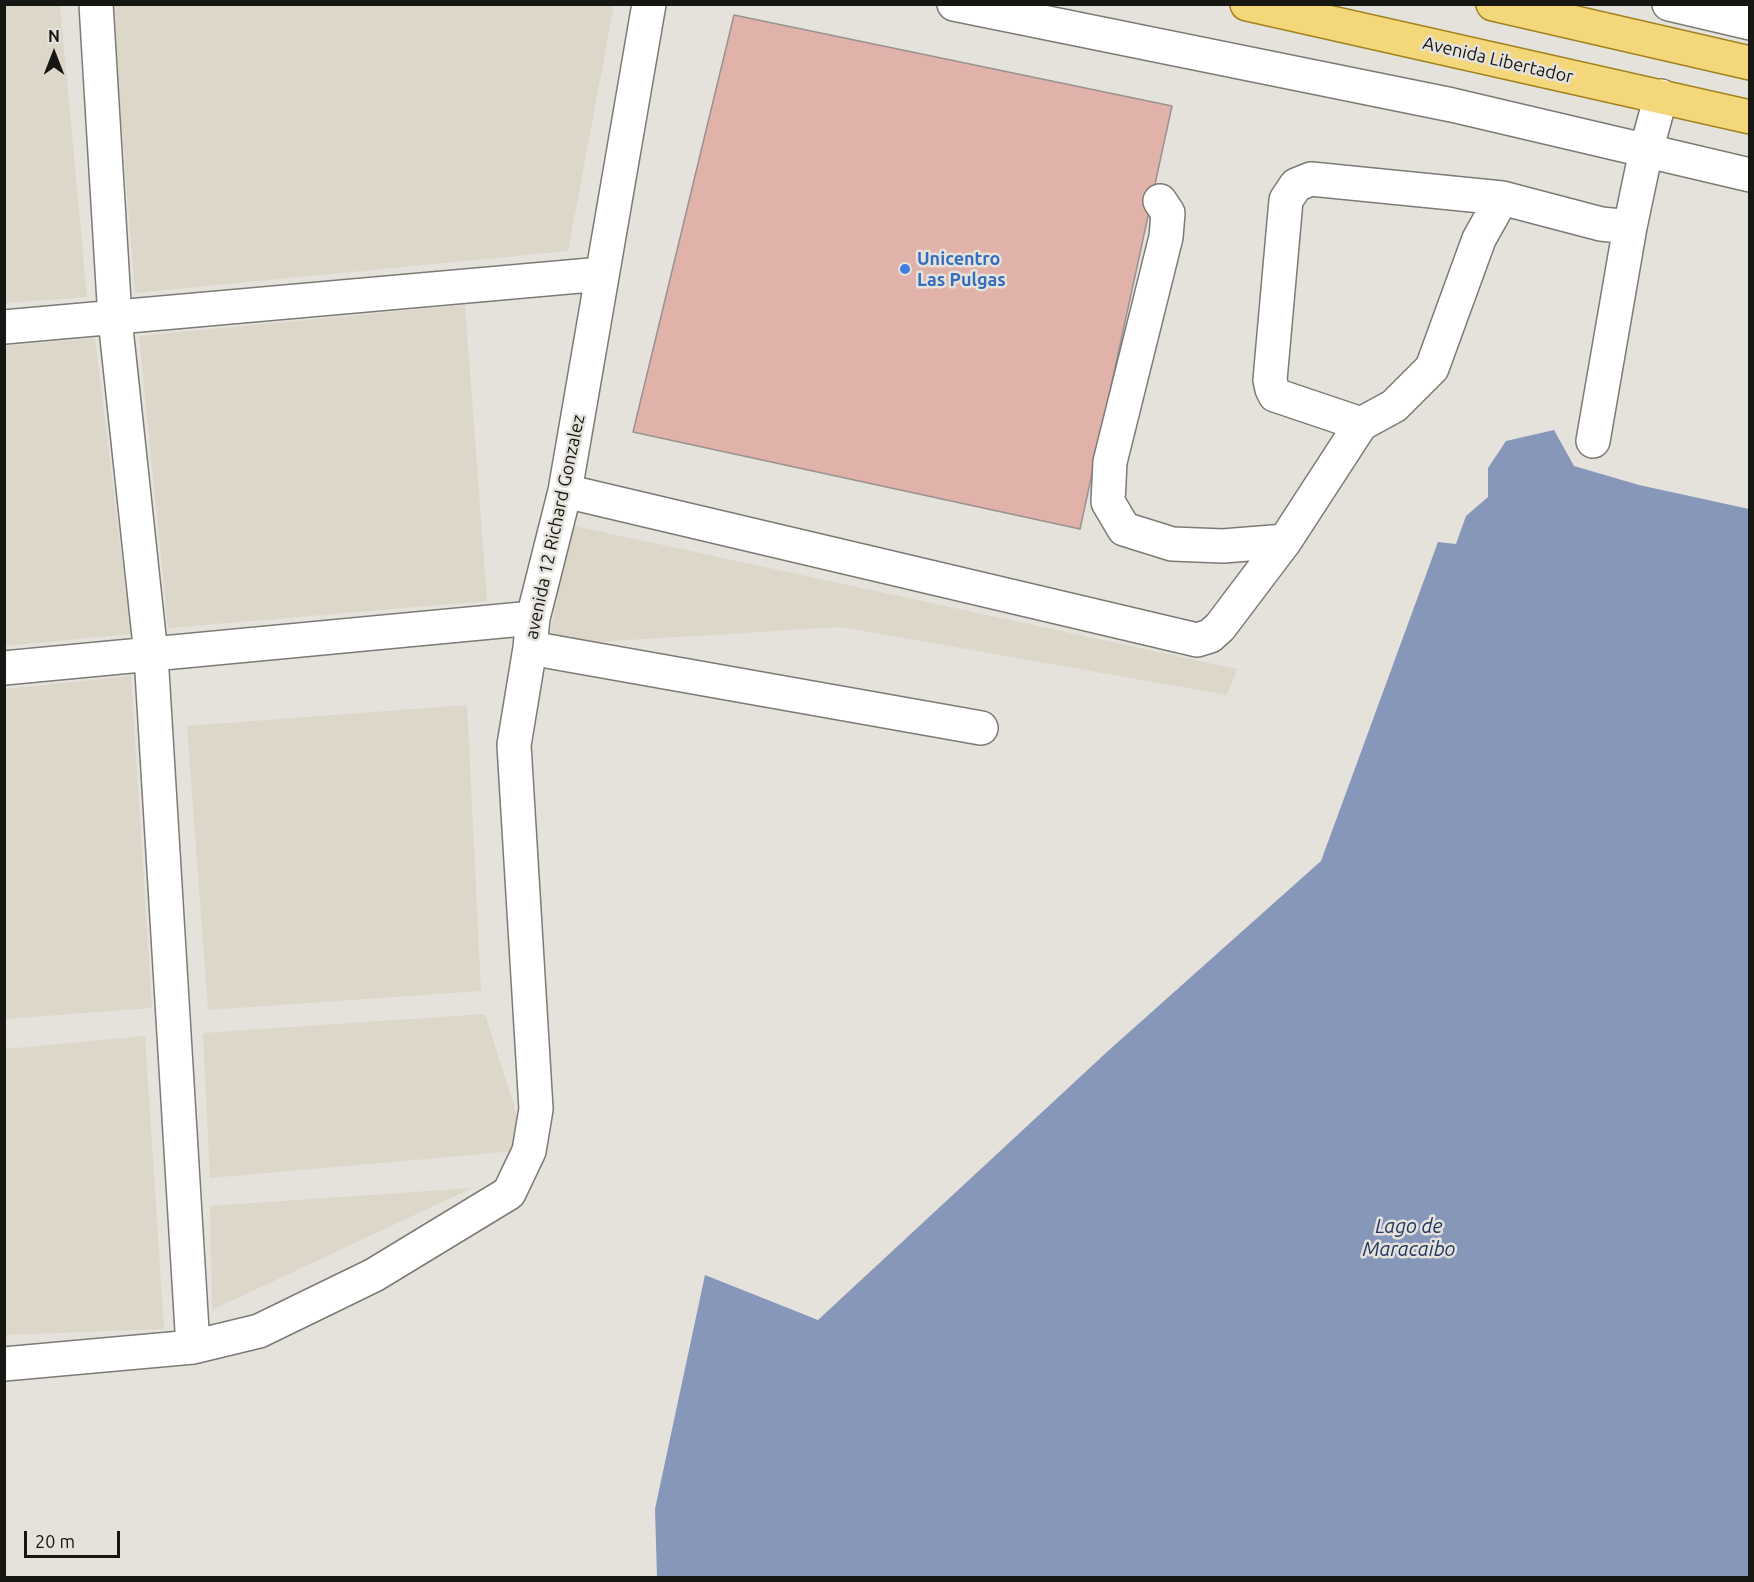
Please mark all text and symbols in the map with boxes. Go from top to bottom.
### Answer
north arrow [24,24,84,84]
text: N [48,27,60,45]
street label: Avenida Libertador [1421,32,1575,88]
place label: Unicentro Las Pulgas [917,248,1006,290]
marker: Unicentro Las Pulgas [898,262,912,276]
street label: avenida 12 Richard Gonzalez [521,413,589,641]
water label: Lago de Maracaibo [1363,1214,1455,1261]
scale bar [27,1519,123,1557]
text: 20 m [35,1531,75,1551]

